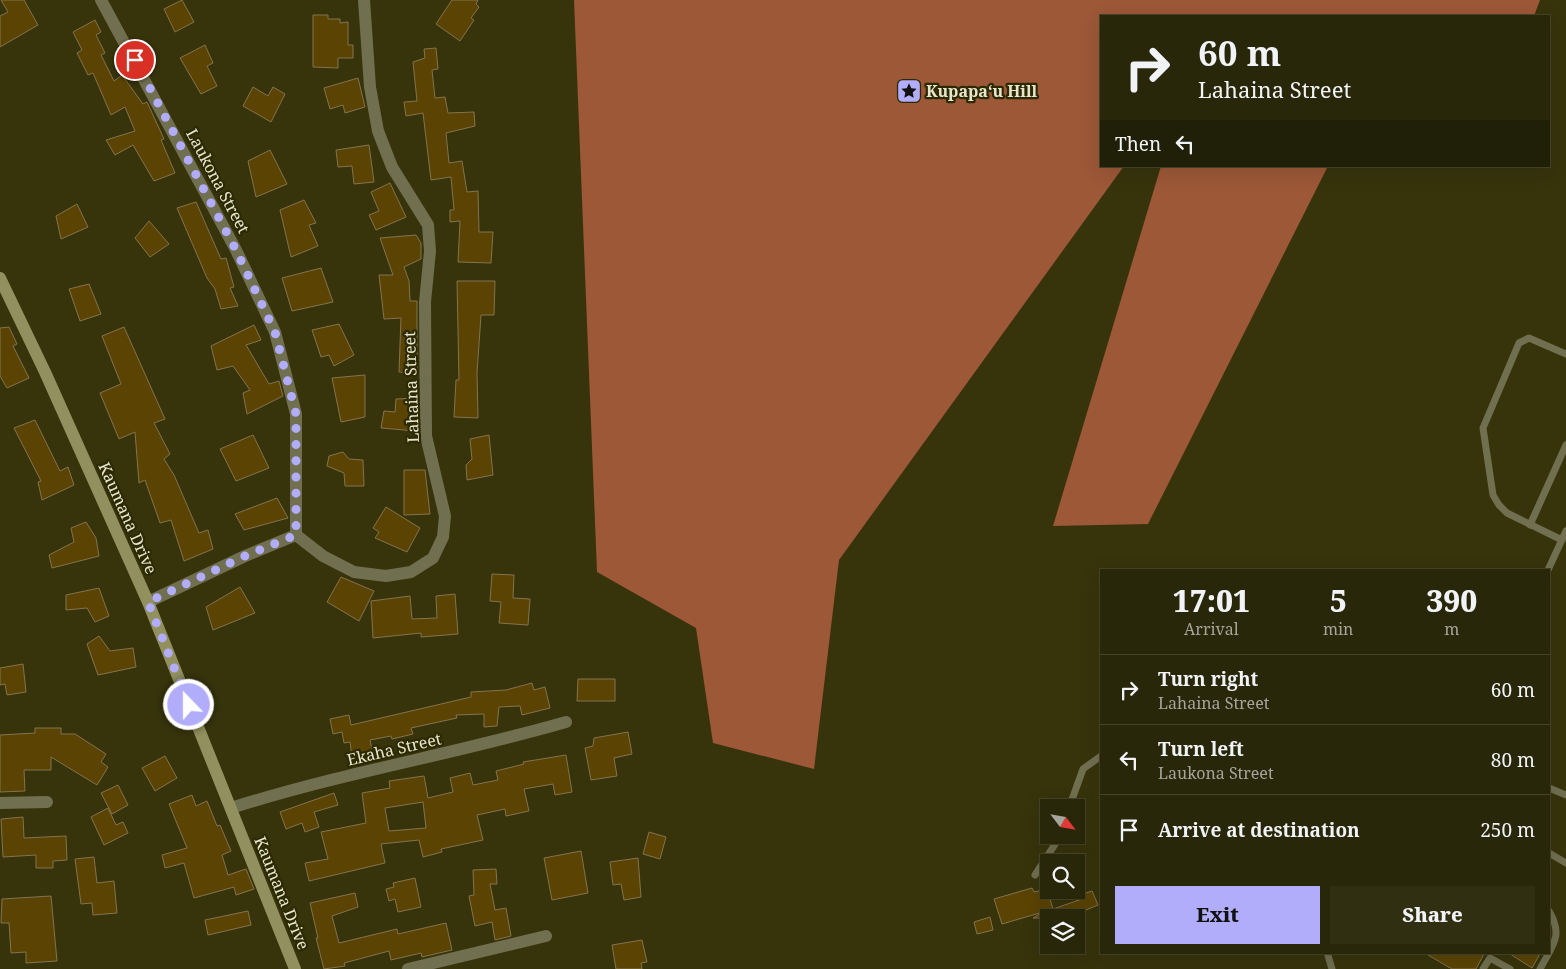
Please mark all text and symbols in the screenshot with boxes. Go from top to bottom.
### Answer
text: 60 m [1198,29,1281,76]
icon: right [1115,35,1180,100]
pin [114,39,156,81]
icon: arrive [121,46,149,74]
text: Lahaina Street [1198,74,1351,104]
place icon: Kupapaʻu Hill [896,78,922,104]
place label: Kupapaʻu Hill [926,80,1038,102]
street label: Laukona Street [181,125,255,237]
icon: left [1171,130,1199,158]
text: Then [1115,131,1161,157]
street label: Lahaina Street [398,331,424,443]
street label: Kaumana Drive [94,459,162,577]
text: 17:01 [1173,580,1250,621]
text: 5 [1330,580,1347,621]
text: 390 [1426,580,1477,621]
text: Arrival [1184,618,1239,640]
text: min [1323,618,1353,640]
text: m [1444,618,1459,640]
text: Turn right [1158,666,1258,692]
icon: right [1115,676,1143,704]
text: 60 m [1491,677,1535,703]
position arrow [162,678,214,730]
text: Lahaina Street [1158,692,1269,714]
street label: Ekaha Street [345,727,444,771]
text: Turn left [1158,736,1244,762]
icon: left [1115,746,1143,774]
text: 80 m [1491,747,1535,773]
text: Laukona Street [1158,762,1274,784]
north arrow [1040,799,1085,844]
map controls [1040,799,1085,954]
icon: arrive [1115,816,1143,844]
text: Arrive at destination [1158,817,1360,843]
text: 250 m [1480,817,1535,843]
street label: Kaumana Drive [249,833,315,953]
button: search [1040,854,1085,899]
button: Exit [1115,886,1320,944]
button: Share [1330,886,1535,944]
button: layers [1040,909,1085,954]

